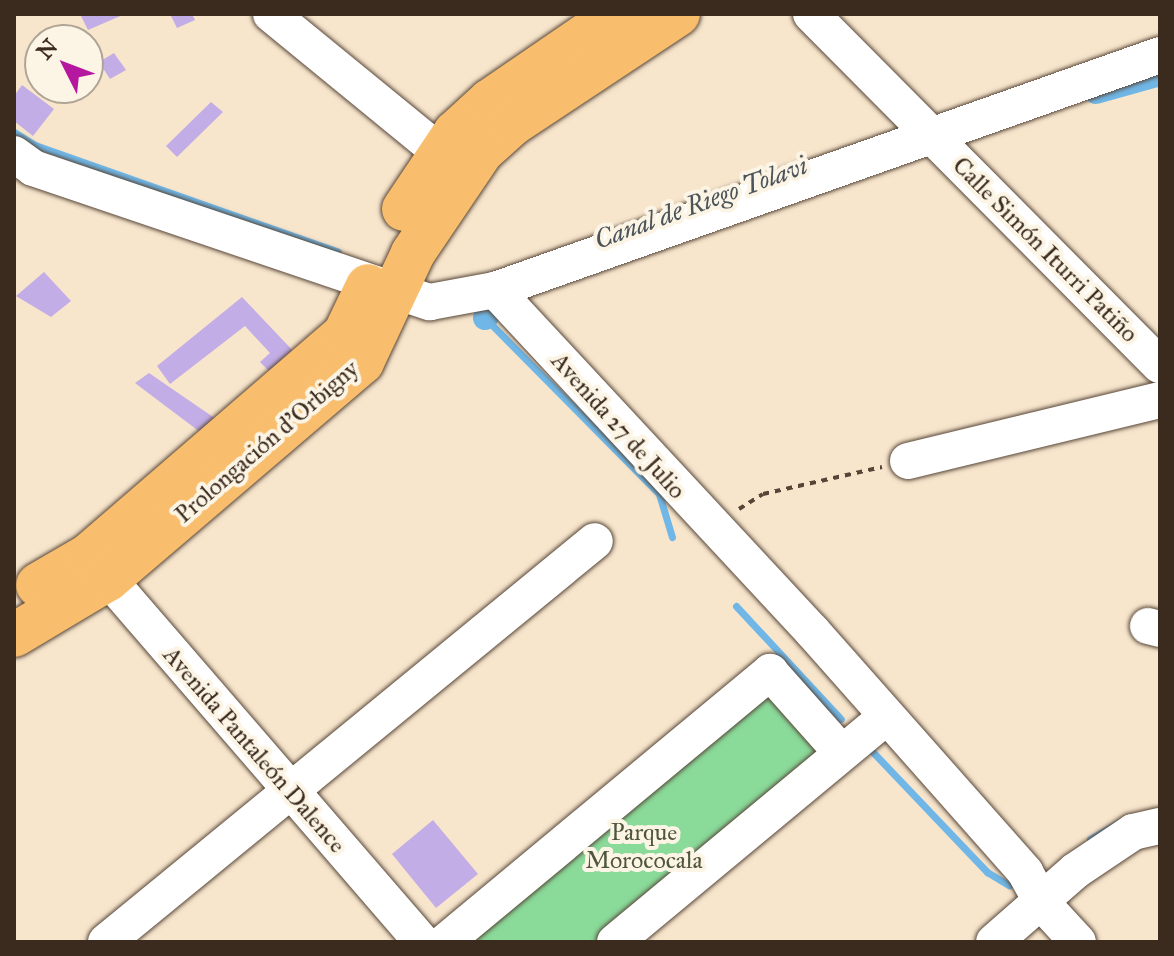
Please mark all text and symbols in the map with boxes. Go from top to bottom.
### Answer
north arrow [24,24,104,104]
text: N [31,33,64,65]
water label: Canal de Riego Tolavi [590,150,812,256]
street label: Calle Simón Iturri Patiño [946,151,1144,349]
street label: Avenida 27 de Julio [545,347,691,505]
street label: Prolongación d'Orbigny [170,355,364,529]
street label: Avenida Pantaleón Dalence [157,641,351,859]
park label: Parque Morococala [585,819,703,875]

